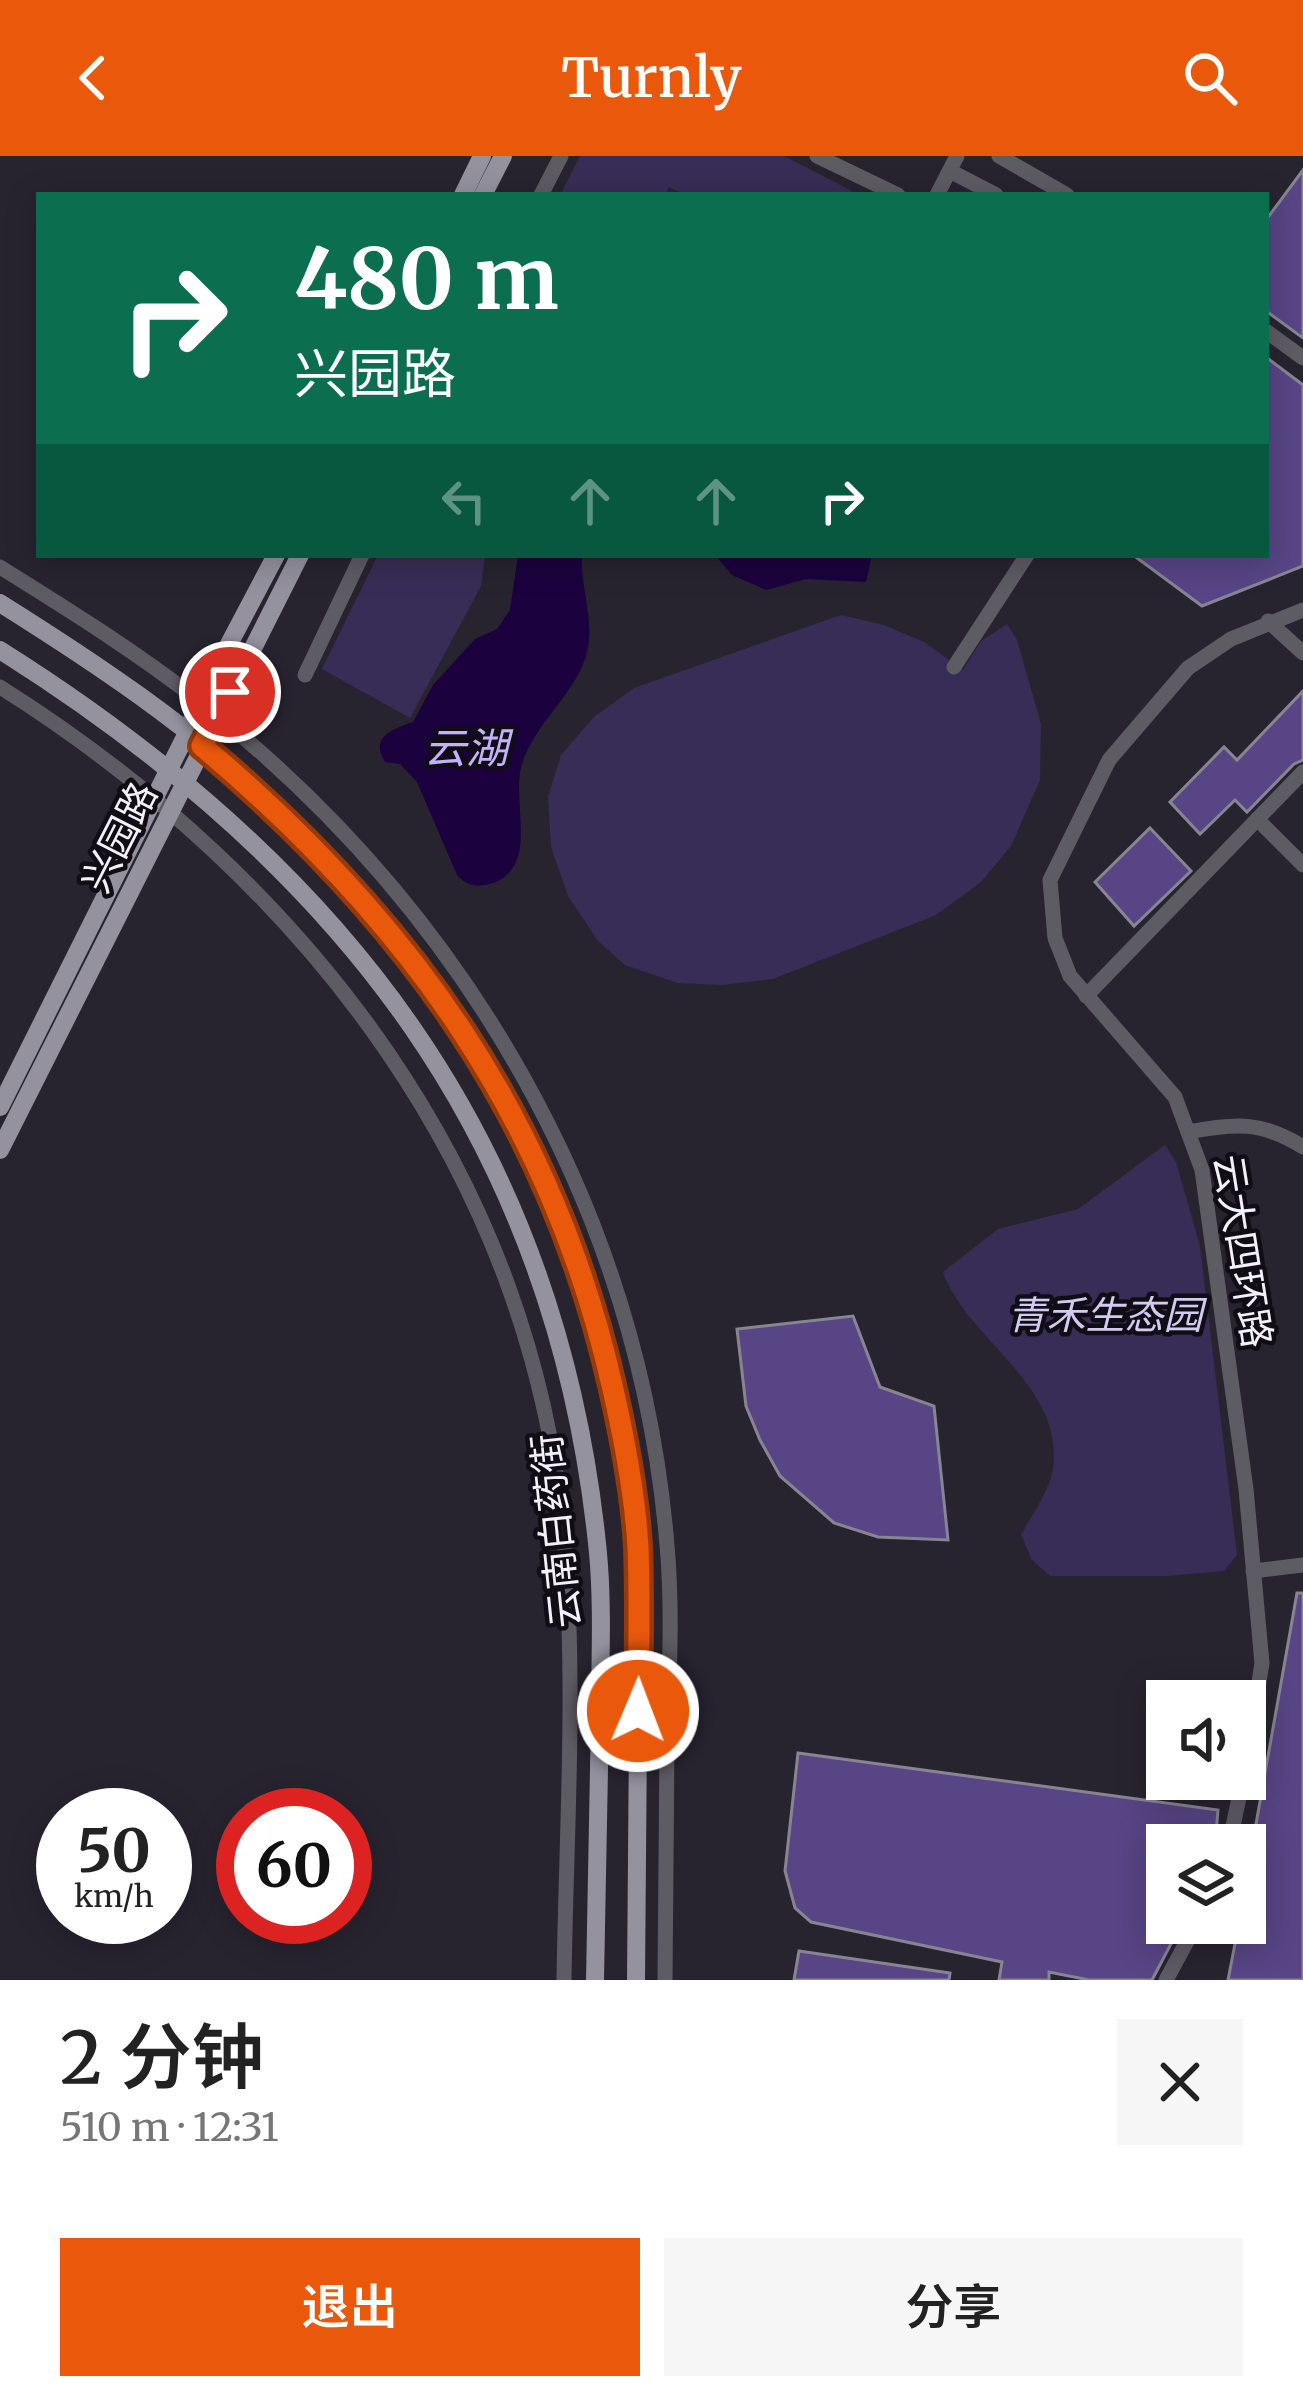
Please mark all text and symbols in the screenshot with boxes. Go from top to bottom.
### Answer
text: Turnly [561,44,742,112]
icon: back [60,45,126,111]
icon: search [1177,45,1243,111]
text: 480 m [294,226,559,332]
icon: right [96,240,252,396]
text: 兴园路 [294,340,456,408]
icon: left [431,468,497,534]
icon: ahead [557,468,623,534]
icon: ahead [683,468,749,534]
icon: right [809,468,875,534]
pin [179,641,281,743]
icon: arrive [197,659,263,725]
water label: 云湖 [424,722,514,774]
street label: 兴园路 [71,774,168,900]
street label: 云大四环路 [1203,1151,1282,1351]
park label: 青禾生态园 [1007,1291,1207,1340]
street label: 云南白药街 [522,1431,591,1630]
position arrow [575,1648,701,1774]
map controls [1146,1680,1266,1944]
button: sound [1146,1680,1266,1800]
speed limit sign: 60 [216,1788,372,1944]
text: 50 [77,1813,151,1888]
button: layers [1146,1824,1266,1944]
text: km/h [74,1877,154,1915]
text: 2 分钟 [60,2012,264,2103]
button: close [1117,2019,1243,2145]
text: 510 m · 12:31 [60,2103,279,2152]
button: 退出 [60,2238,640,2376]
button: 分享 [664,2238,1243,2376]

